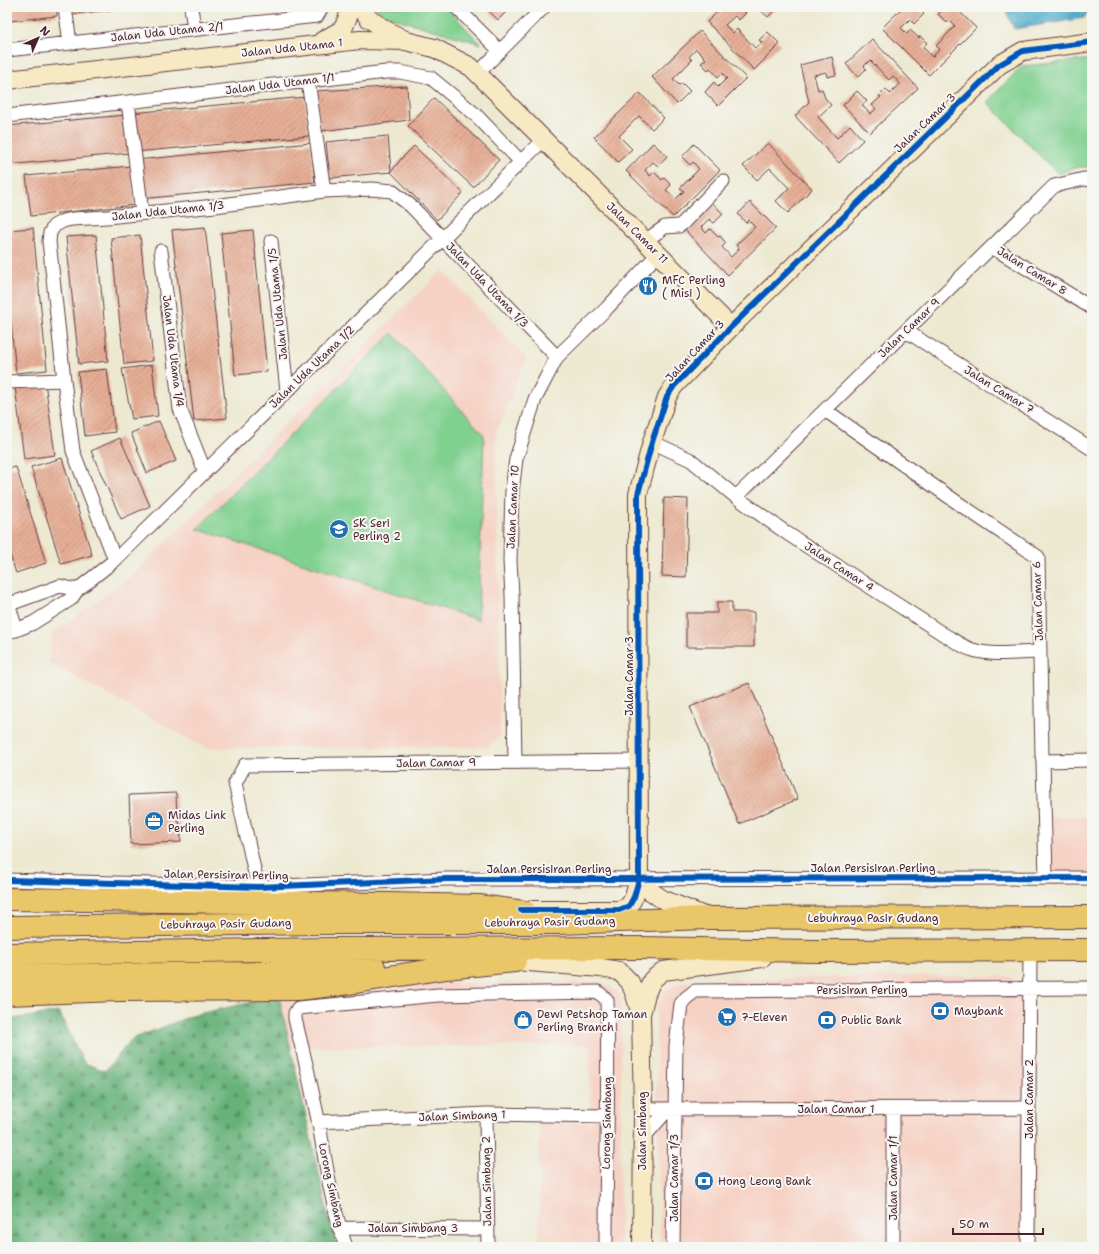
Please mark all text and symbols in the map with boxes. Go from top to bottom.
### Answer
north arrow [18,18,58,58]
street label: Jalan Uda Utama 2/1 [110,19,224,45]
text: N [36,23,53,40]
street label: Jalan Uda Utama 1 [240,35,344,61]
street label: Jalan Uda Utama 1/1 [224,70,336,98]
street label: Jalan Camar 3 [891,90,959,156]
street label: Jalan Uda Utama 1/3 [111,198,225,224]
street label: Jalan Camar 11 [603,199,671,267]
street label: Jalan Uda Utama 1/3 [442,239,532,331]
street label: Jalan Camar 8 [994,243,1070,299]
street label: Jalan Uda Utama 1/5 [265,247,291,361]
place label: MFC Perling ( Misi ) [662,273,725,301]
restaurant icon: MFC Perling ( Misi ) [637,275,659,297]
street label: Jalan Uda Utama 1/4 [159,294,187,408]
street label: Jalan Camar 9 [875,295,943,361]
street label: Jalan Camar 3 [662,317,728,385]
street label: Jalan Uda Utama 1/2 [266,322,358,412]
street label: Jalan Camar 7 [961,362,1037,418]
street label: Jalan Camar 10 [503,464,523,550]
place label: SK Seri Perling 2 [353,516,401,544]
school or university icon: SK Seri Perling 2 [328,518,350,540]
street label: Jalan Camar 4 [801,539,877,595]
street label: Jalan Camar 6 [1029,561,1047,641]
street label: Jalan Camar 3 [622,636,637,716]
street label: Jalan Camar 9 [396,755,476,771]
place label: Midas Link Perling [168,808,226,836]
office icon: Midas Link Perling [143,810,165,832]
street label: Jalan Persisiran Perling [811,861,936,876]
street label: Jalan Persisiran Perling [487,862,612,877]
street label: Jalan Persisiran Perling [163,866,289,884]
street label: Lebuhraya Pasir Gudang [808,911,939,926]
street label: Lebuhraya Pasir Gudang [484,913,616,931]
street label: Lebuhraya Pasir Gudang [160,915,292,933]
street label: Persisiran Perling [816,983,908,998]
bank icon: Maybank [929,1000,951,1022]
place label: Maybank [954,1004,1004,1019]
supermarket icon: 7-Eleven [716,1006,738,1028]
place label: Dewi Petshop Taman Perling Branch [537,1007,648,1035]
shop icon: Dewi Petshop Taman Perling Branch [512,1009,534,1031]
bank icon: Public Bank [816,1009,838,1031]
place label: 7-Eleven [741,1010,788,1025]
place label: Public Bank [841,1013,902,1028]
street label: Jalan Camar 2 [1022,1059,1037,1139]
street label: Lorong Siambang [599,1076,615,1169]
street label: Jalan Simbang [635,1091,650,1171]
street label: Jalan Camar 1 [797,1102,875,1117]
street label: Jalan Simbang 1 [418,1107,506,1125]
street label: Jalan Camar 1/3 [667,1134,682,1222]
street label: Jalan Camar 1/1 [886,1135,901,1221]
street label: Jalan Simbang 2 [479,1136,495,1226]
street label: Lorong Simbang [315,1141,347,1229]
bank icon: Hong Leong Bank [693,1170,715,1192]
place label: Hong Leong Bank [718,1174,812,1189]
scale bar [953,1210,1043,1236]
text: 50 m [959,1216,989,1232]
street label: Jalan Simbang 3 [368,1221,458,1236]

